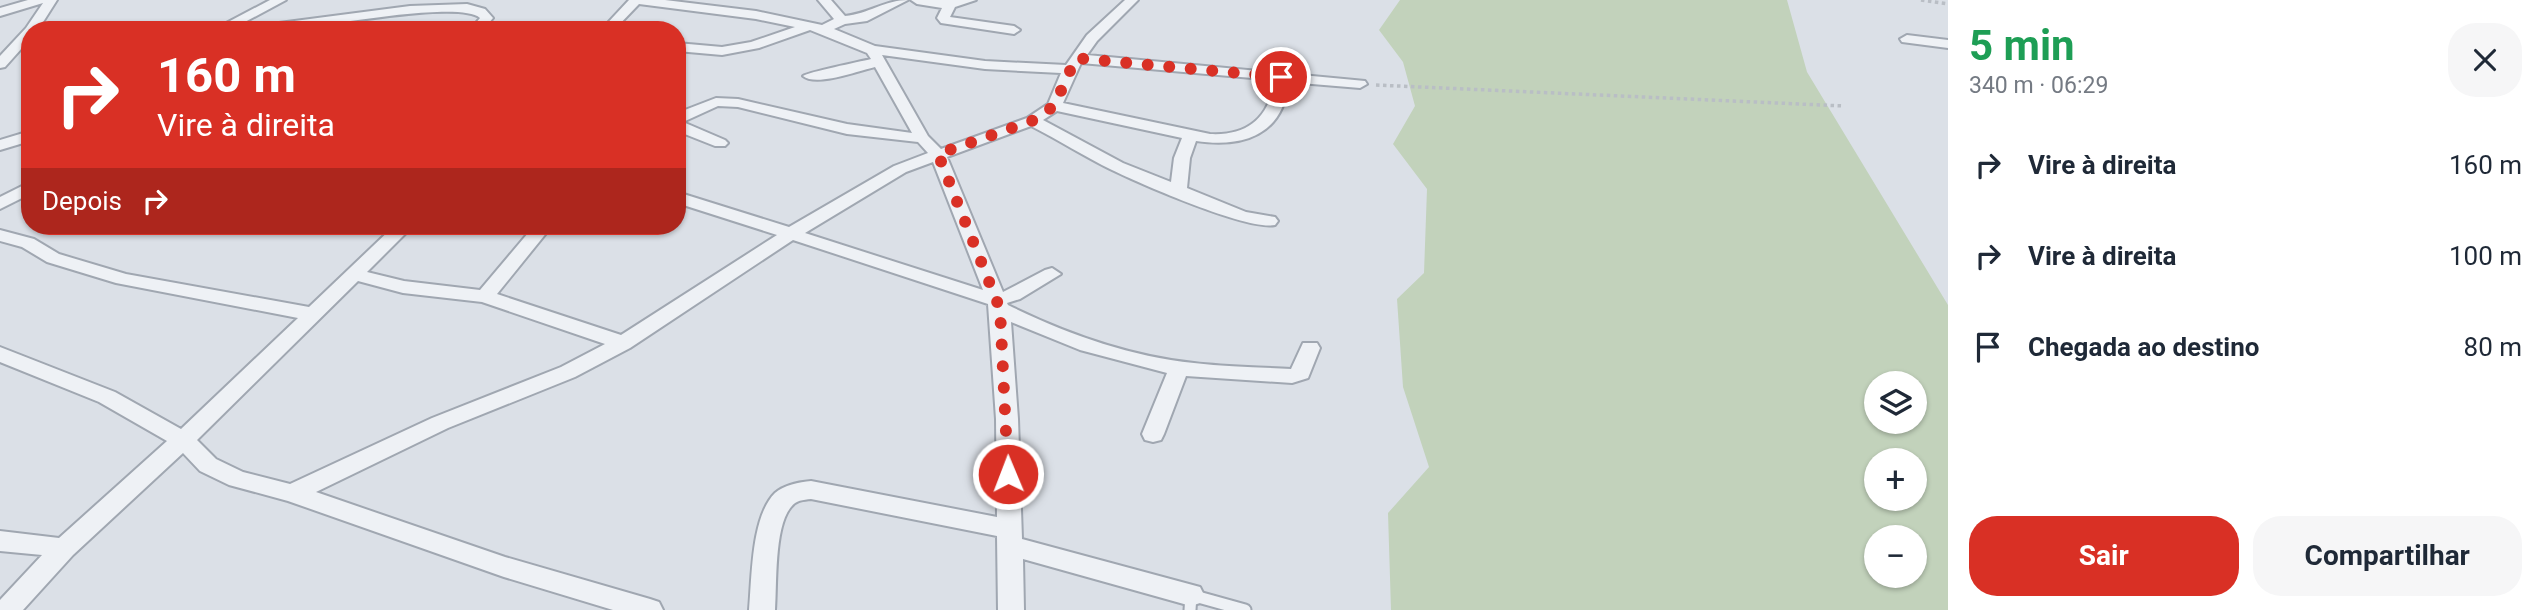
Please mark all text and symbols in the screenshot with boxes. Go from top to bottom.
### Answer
text: 5 min [1969,21,2075,70]
button: close [2448,23,2522,97]
text: 160 m [157,47,296,104]
pin [1251,47,1311,107]
icon: right [42,49,133,140]
icon: arrive [1262,58,1300,96]
text: 340 m · 06:29 [1969,72,2108,99]
text: Vire à direita [157,106,335,144]
icon: right [1969,146,2007,184]
text: Vire à direita [2028,150,2176,180]
text: 160 m [2449,150,2522,180]
icon: right [136,182,174,220]
text: Depois [42,186,122,216]
icon: right [1969,237,2007,275]
text: Vire à direita [2028,241,2176,271]
text: 100 m [2449,241,2522,271]
icon: arrive [1969,328,2007,366]
text: Chegada ao destino [2028,332,2259,362]
text: 80 m [2464,332,2522,362]
map controls [1864,371,1927,588]
button: layers [1864,371,1927,434]
position arrow [971,437,1045,511]
button: + [1864,448,1927,511]
button: Sair [1969,516,2239,596]
button: Compartilhar [2253,516,2522,596]
button: − [1864,525,1927,588]

